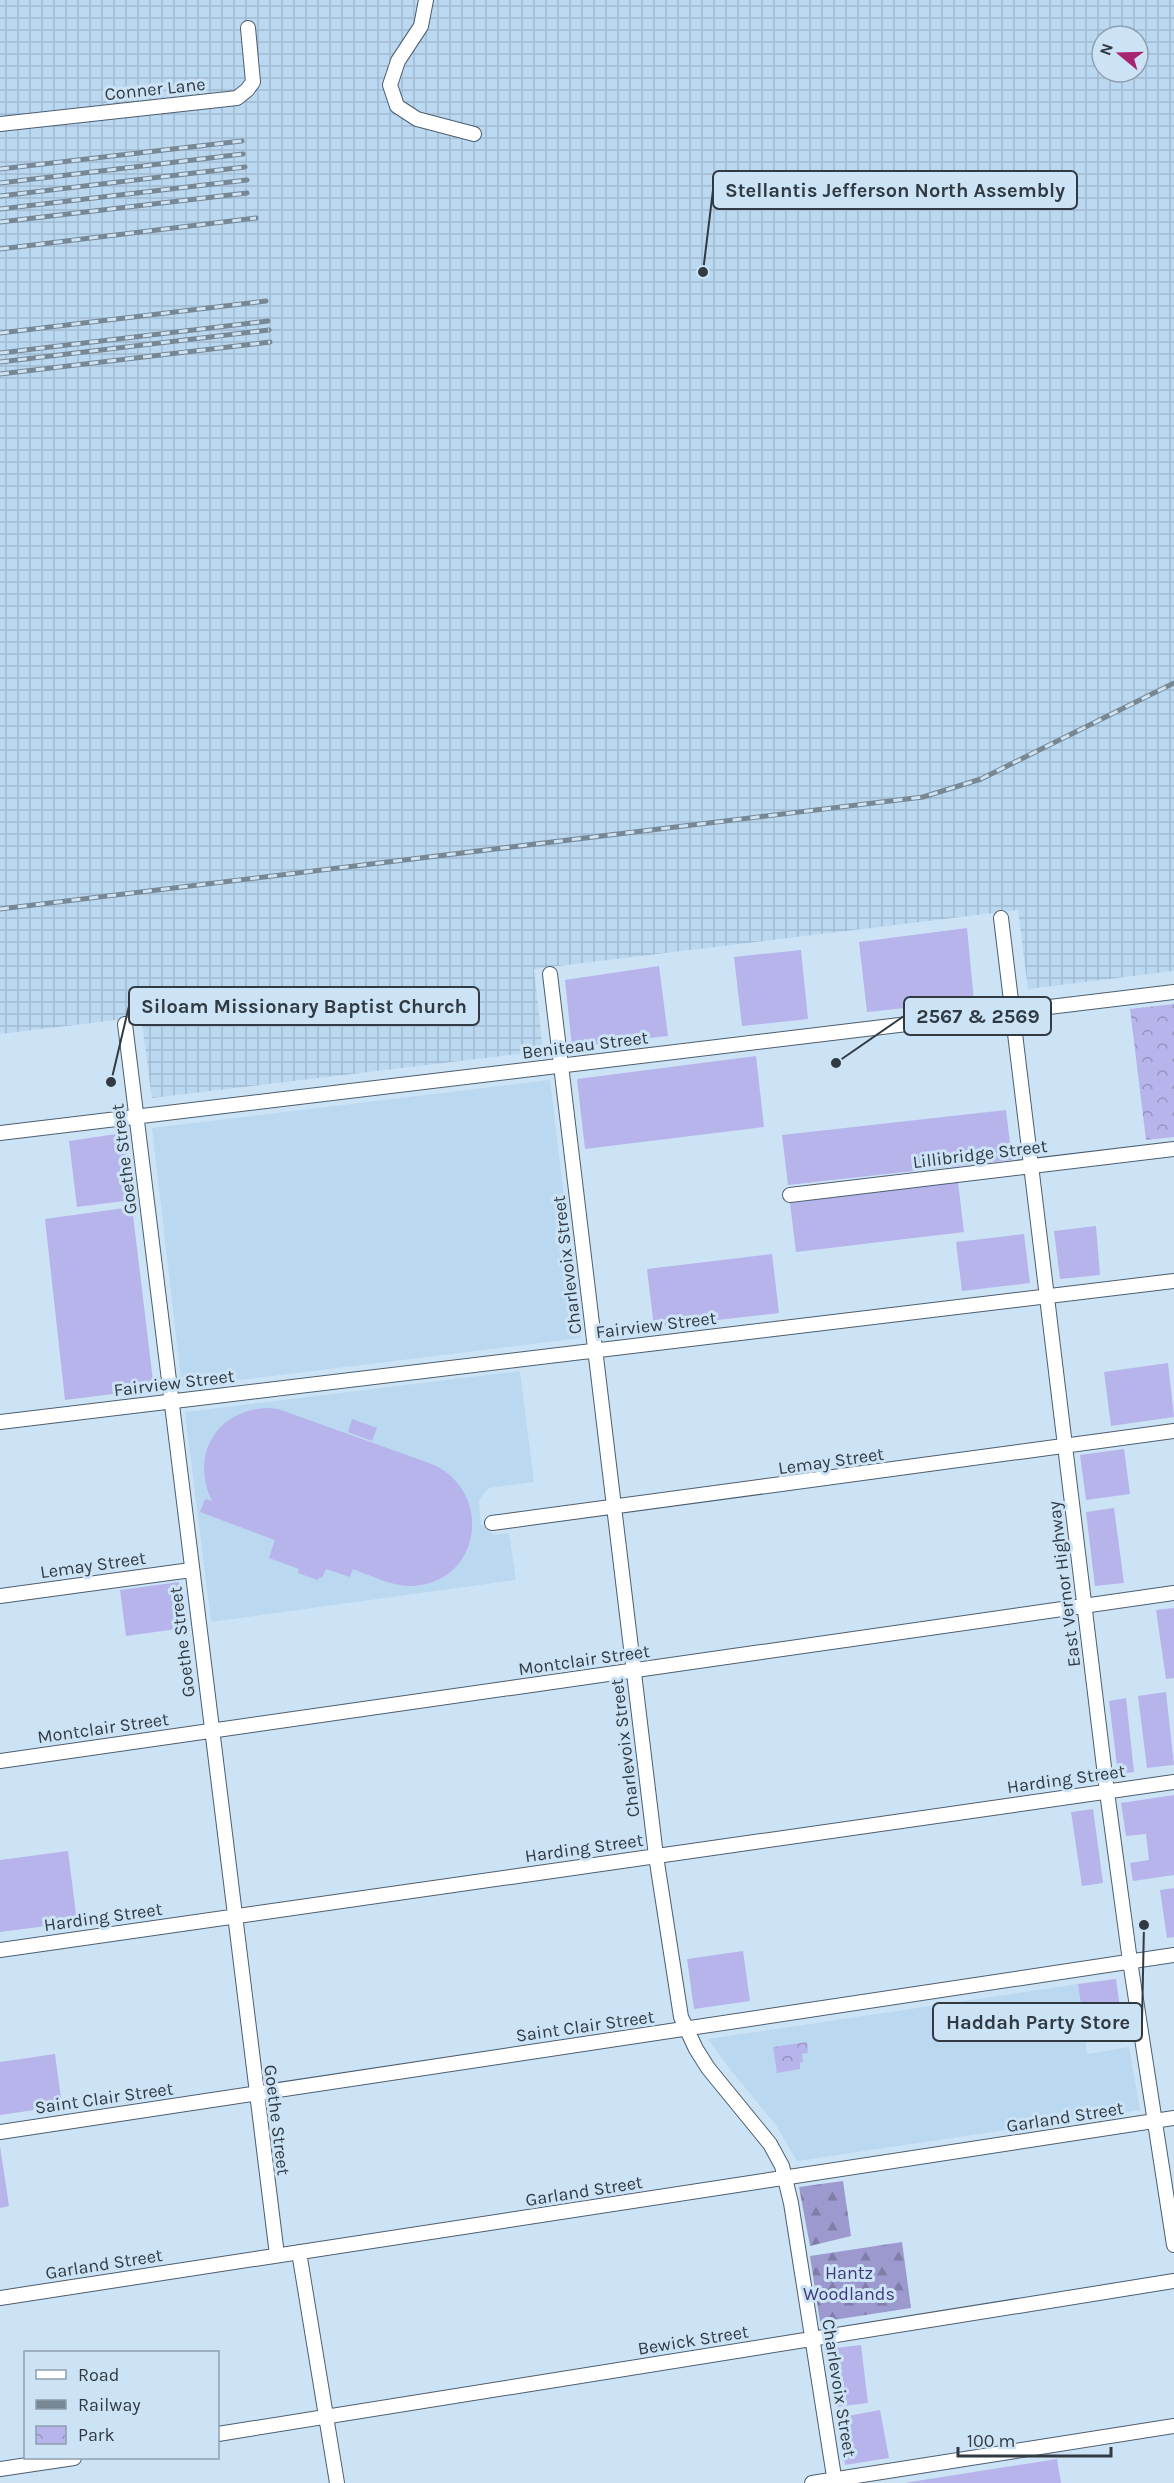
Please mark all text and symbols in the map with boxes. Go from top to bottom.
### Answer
north arrow [1090,24,1150,84]
text: N [1095,41,1117,58]
street label: Conner Lane [104,73,206,105]
callout: Stellantis Jefferson North Assembly [713,171,1077,209]
text: Stellantis Jefferson North Assembly [725,179,1065,202]
callout: Siloam Missionary Baptist Church [129,987,479,1025]
text: Siloam Missionary Baptist Church [141,995,467,1018]
callout: 2567 & 2569 [904,997,1051,1035]
text: 2567 & 2569 [916,1005,1040,1028]
street label: Beniteau Street [521,1026,650,1064]
street label: Goethe Street [106,1102,142,1216]
street label: Lillibridge Street [911,1135,1049,1173]
street label: Charlevoix Street [548,1194,586,1336]
street label: Fairview Street [595,1307,718,1343]
street label: Fairview Street [113,1365,236,1401]
street label: Lemay Street [777,1443,885,1479]
street label: East Vernor Highway [1043,1499,1085,1668]
street label: Lemay Street [39,1547,147,1583]
street label: Goethe Street [164,1585,200,1699]
street label: Montclair Street [517,1640,651,1680]
street label: Charlevoix Street [606,1677,644,1819]
street label: Montclair Street [36,1708,170,1748]
street label: Harding Street [1005,1760,1127,1798]
street label: Harding Street [523,1829,645,1867]
street label: Harding Street [42,1898,164,1936]
callout: Haddah Party Store [933,2003,1142,2041]
street label: Saint Clair Street [514,2005,656,2047]
text: Haddah Party Store [946,2011,1130,2034]
street label: Goethe Street [259,2063,295,2177]
street label: Saint Clair Street [33,2077,175,2119]
street label: Garland Street [1005,2097,1125,2137]
street label: Garland Street [524,2171,644,2211]
street label: Garland Street [44,2244,164,2284]
park label: Hantz Woodlands [803,2262,895,2305]
street label: Charlevoix Street [817,2317,861,2459]
street label: Bewick Street [636,2320,750,2360]
legend [24,2351,219,2459]
text: Road [78,2364,119,2386]
text: Railway [78,2394,141,2416]
scale bar [958,2420,1111,2458]
text: Park [78,2424,115,2446]
text: 100 m [967,2430,1015,2452]

